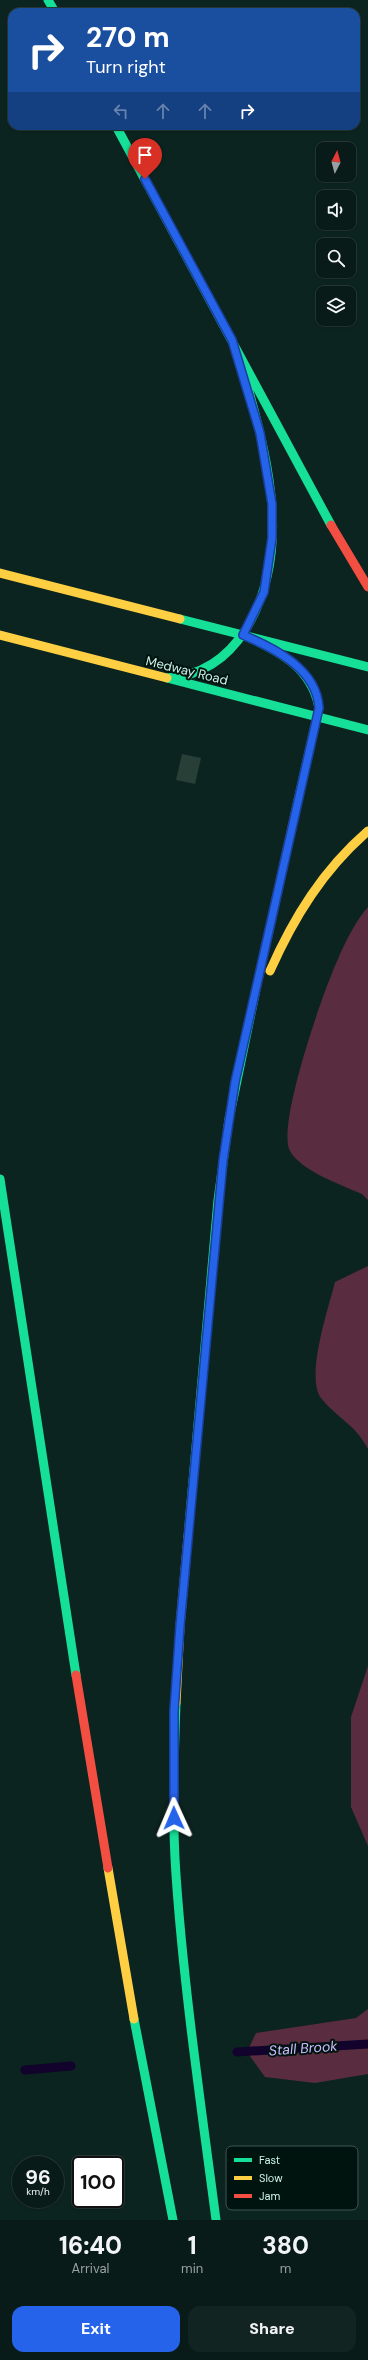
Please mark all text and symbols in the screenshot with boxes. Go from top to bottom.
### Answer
text: 270 m [86,19,169,56]
icon: right [20,24,72,76]
text: Turn right [86,55,166,79]
icon: left [110,100,132,122]
icon: ahead [152,100,174,122]
icon: ahead [194,100,216,122]
icon: right [236,100,258,122]
pin [128,138,162,179]
north arrow [316,142,356,182]
map controls [316,142,356,326]
icon: arrive [134,144,156,166]
button: sound [316,190,356,230]
button: search [316,238,356,278]
button: layers [316,286,356,326]
street label: Medway Road [144,652,230,689]
position arrow [153,1797,195,1839]
water label: Stall Brook [268,2037,339,2059]
legend [226,2146,358,2210]
text: Fast [259,2153,280,2167]
speed limit sign: 100 [72,2156,124,2208]
text: 96 [25,2164,51,2190]
text: Slow [259,2171,283,2185]
text: km/h [26,2185,50,2198]
text: Jam [259,2189,280,2203]
text: 16:40 [59,2230,122,2261]
text: 1 [188,2230,197,2261]
text: 380 [262,2230,309,2261]
text: Arrival [72,2260,109,2277]
text: min [181,2260,203,2277]
text: m [280,2260,291,2277]
button: Exit [12,2306,180,2352]
button: Share [188,2306,356,2352]

